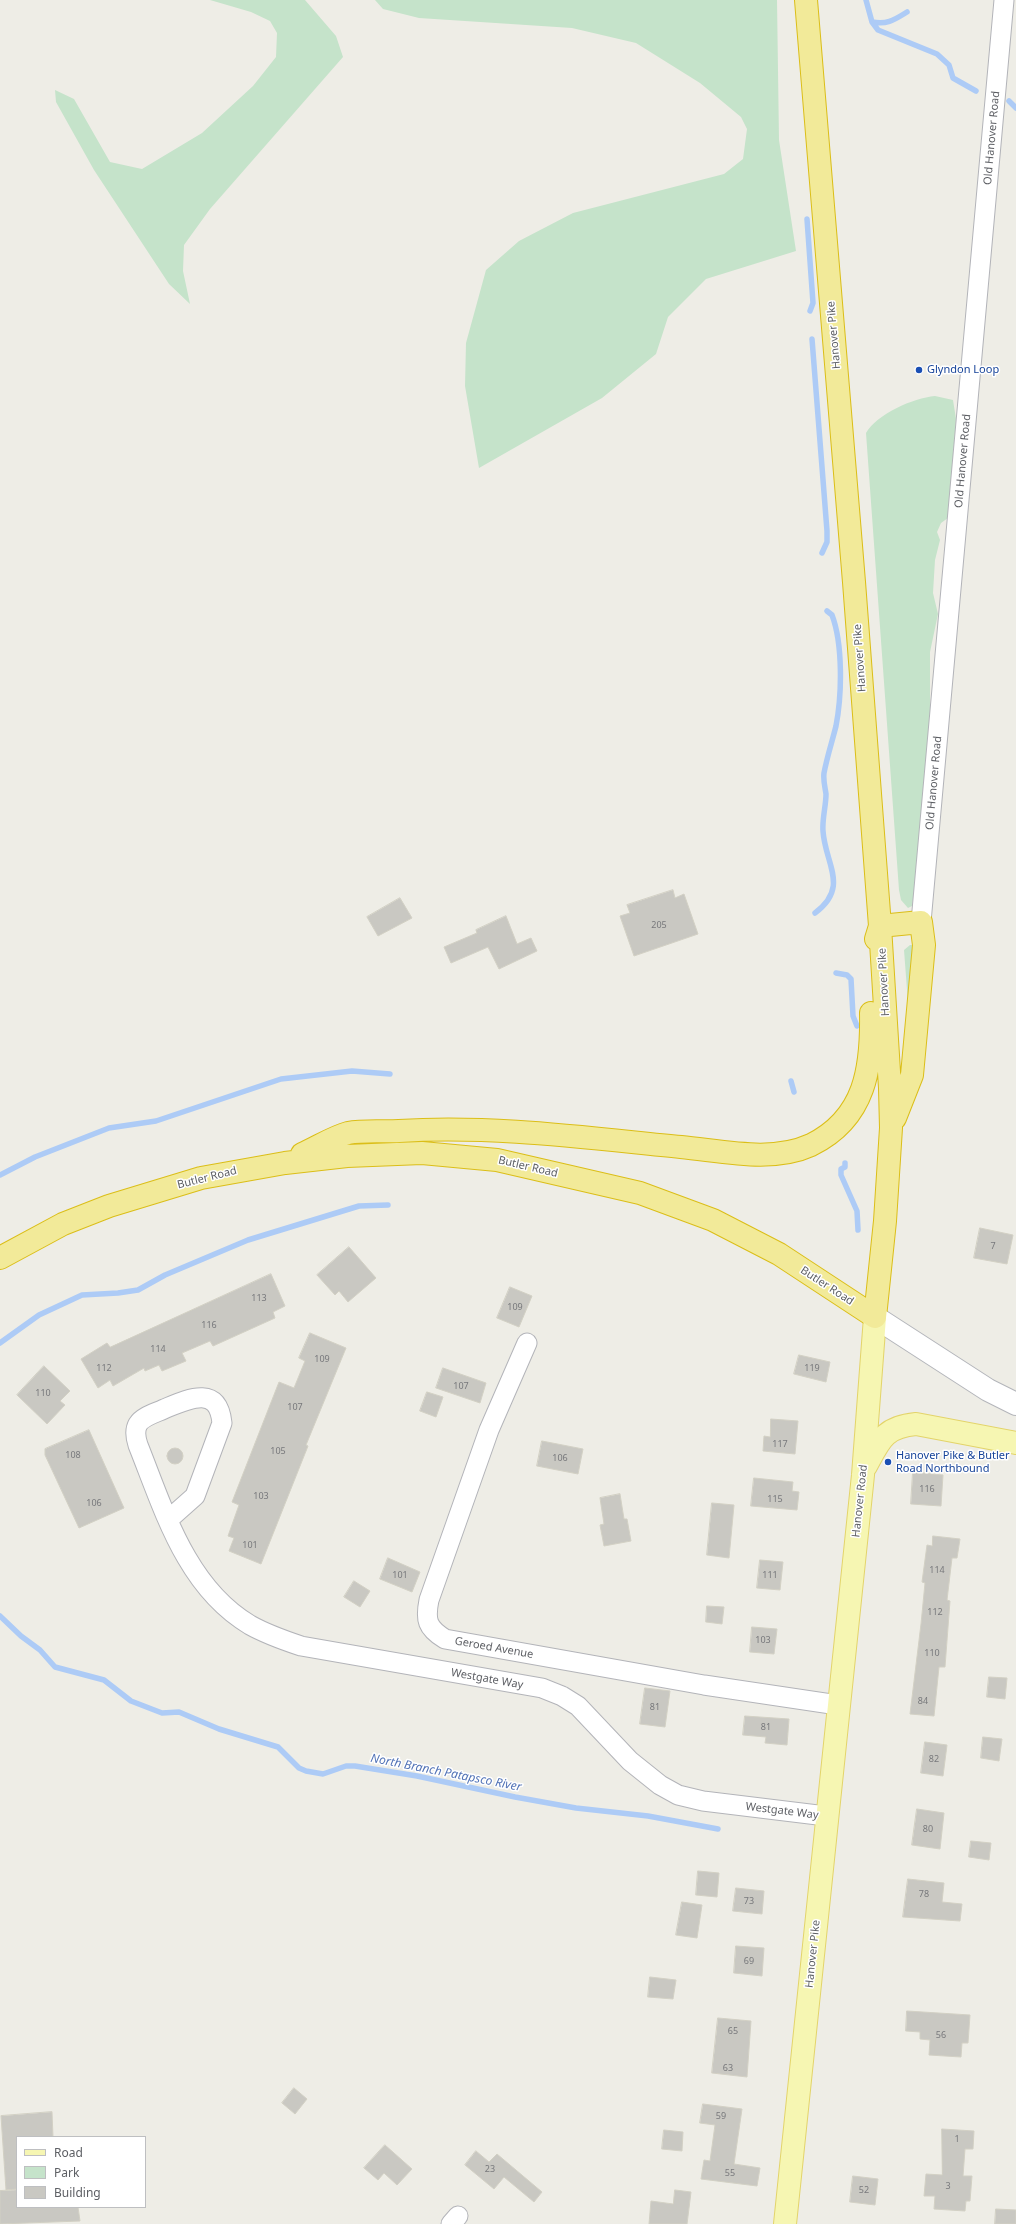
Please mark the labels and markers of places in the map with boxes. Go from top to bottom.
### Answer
place label: Glyndon Loop [927,363,999,377]
marker: Glyndon Loop [914,365,924,375]
place label: Hanover Pike & Butler Road Northbound [896,1449,1010,1475]
marker: Hanover Pike & Butler Road Northbound [883,1457,893,1467]

